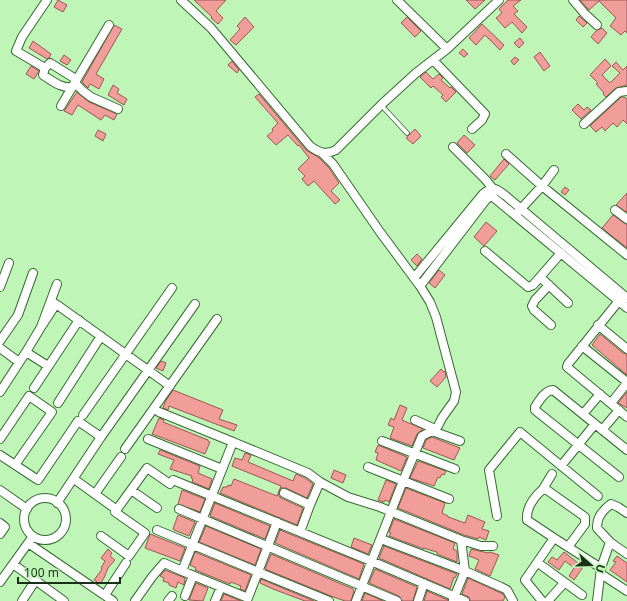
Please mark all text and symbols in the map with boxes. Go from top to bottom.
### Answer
north arrow [571,545,611,585]
scale bar [18,559,120,585]
text: U [592,562,609,575]
text: 100 m [24,564,59,581]

